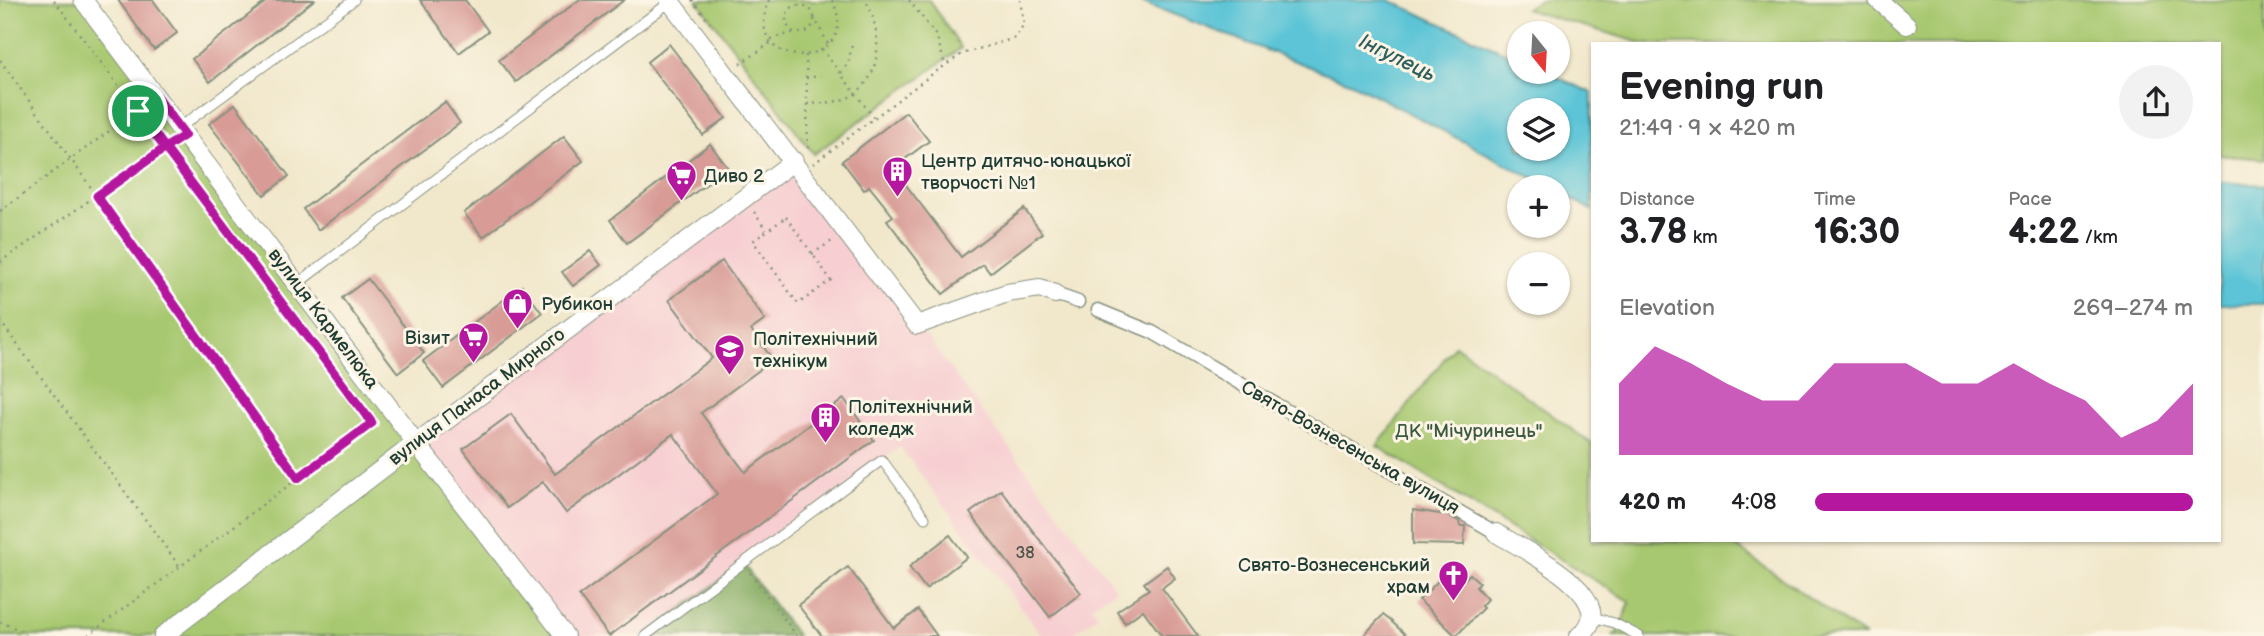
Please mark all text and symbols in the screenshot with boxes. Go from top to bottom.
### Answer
north arrow [1507,21,1570,84]
map controls [1507,21,1570,315]
water label: Інгулець [1355,29,1439,87]
text: Evening run [1619,65,1824,110]
button: share [2119,65,2193,139]
pin [108,81,168,141]
icon: arrive [119,92,157,130]
button: layers [1507,98,1570,161]
text: 21:49 · 9 × 420 m [1619,114,1795,142]
place label: Центр дитячо-юнацької творчості №1 [921,150,1131,195]
building icon: Центр дитячо-юнацької творчості №1 [881,155,915,199]
supermarket icon: Диво 2 [664,159,698,203]
place label: Диво 2 [704,165,765,188]
button: + [1507,175,1570,238]
text: Distance [1619,188,1695,211]
text: Time [1814,188,1856,211]
text: Pace [2008,188,2052,211]
text: 3.78 [1619,211,1688,254]
text: 16:30 [1814,211,1900,254]
text: 4:22 [2008,211,2079,254]
text: km [1688,226,1718,249]
text: /km [2079,226,2118,249]
street label: вулиця Кармелюка [263,244,383,394]
button: − [1507,252,1570,315]
shop icon: Рубикон [501,287,535,331]
place label: Рубикон [541,293,613,316]
text: Elevation [1619,294,1715,322]
text: 269–274 m [2073,294,2193,322]
supermarket icon: Візит [456,321,490,365]
street label: вулиця Панаса Мирного [384,323,570,471]
place label: Візит [405,327,450,350]
place label: Політехнічний технікум [753,328,878,373]
school or university icon: Політехнічний технікум [713,333,747,377]
street label: Свято-Вознесенська вулиця [1237,376,1463,520]
place label: Політехнічний коледж [848,396,973,441]
building icon: Політехнічний коледж [808,401,842,445]
park label: ДК "Мічуринець" [1395,420,1543,443]
text: 420 m [1619,488,1686,516]
text: 4:08 [1731,488,1777,516]
house number: 38 [1015,544,1035,563]
place label: Свято-Вознесенський храм [1238,554,1430,599]
church icon: Свято-Вознесенський храм [1436,559,1470,603]

